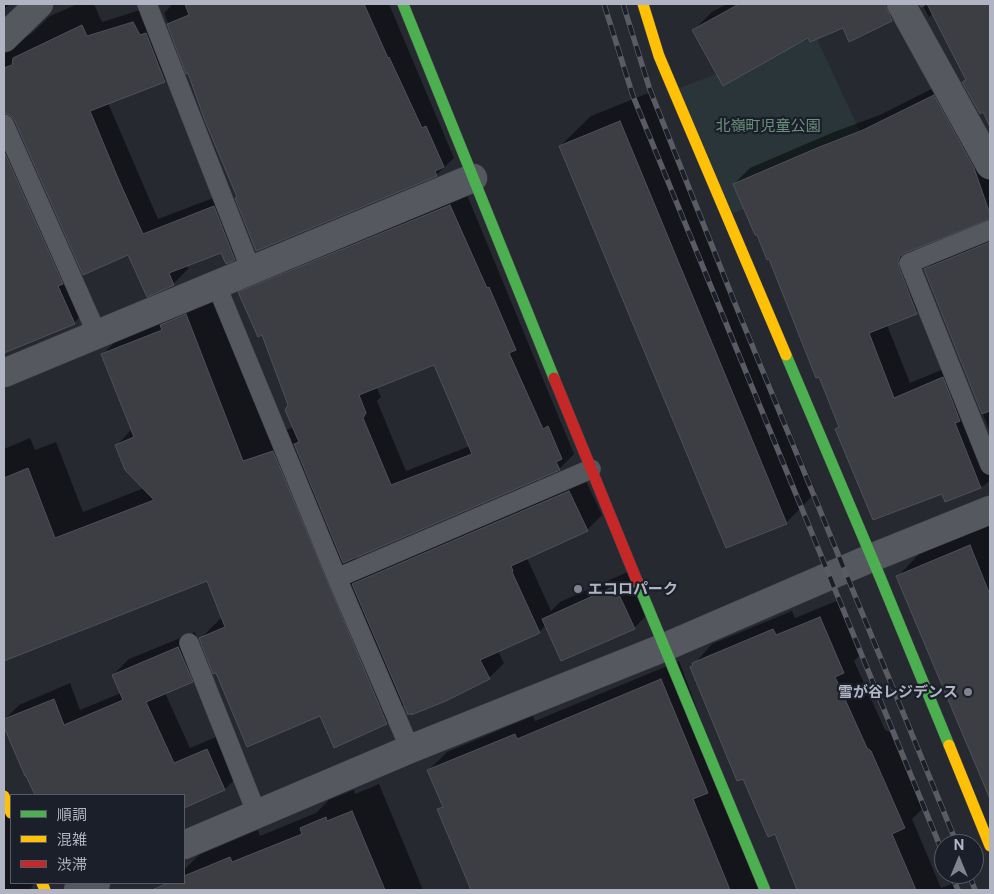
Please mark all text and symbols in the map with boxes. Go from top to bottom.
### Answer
park label: 北嶺町児童公園 [716,117,820,135]
place label: エコロパーク [588,580,678,598]
marker: エコロパーク [572,583,584,595]
place label: 雪が谷レジデンス [838,683,958,701]
marker: 雪が谷レジデンス [962,686,974,698]
legend [10,794,185,884]
text: 順調 [57,806,87,823]
text: 混雑 [57,831,87,848]
north arrow [934,834,984,884]
text: N [954,837,964,853]
text: 渋滞 [57,856,87,873]

